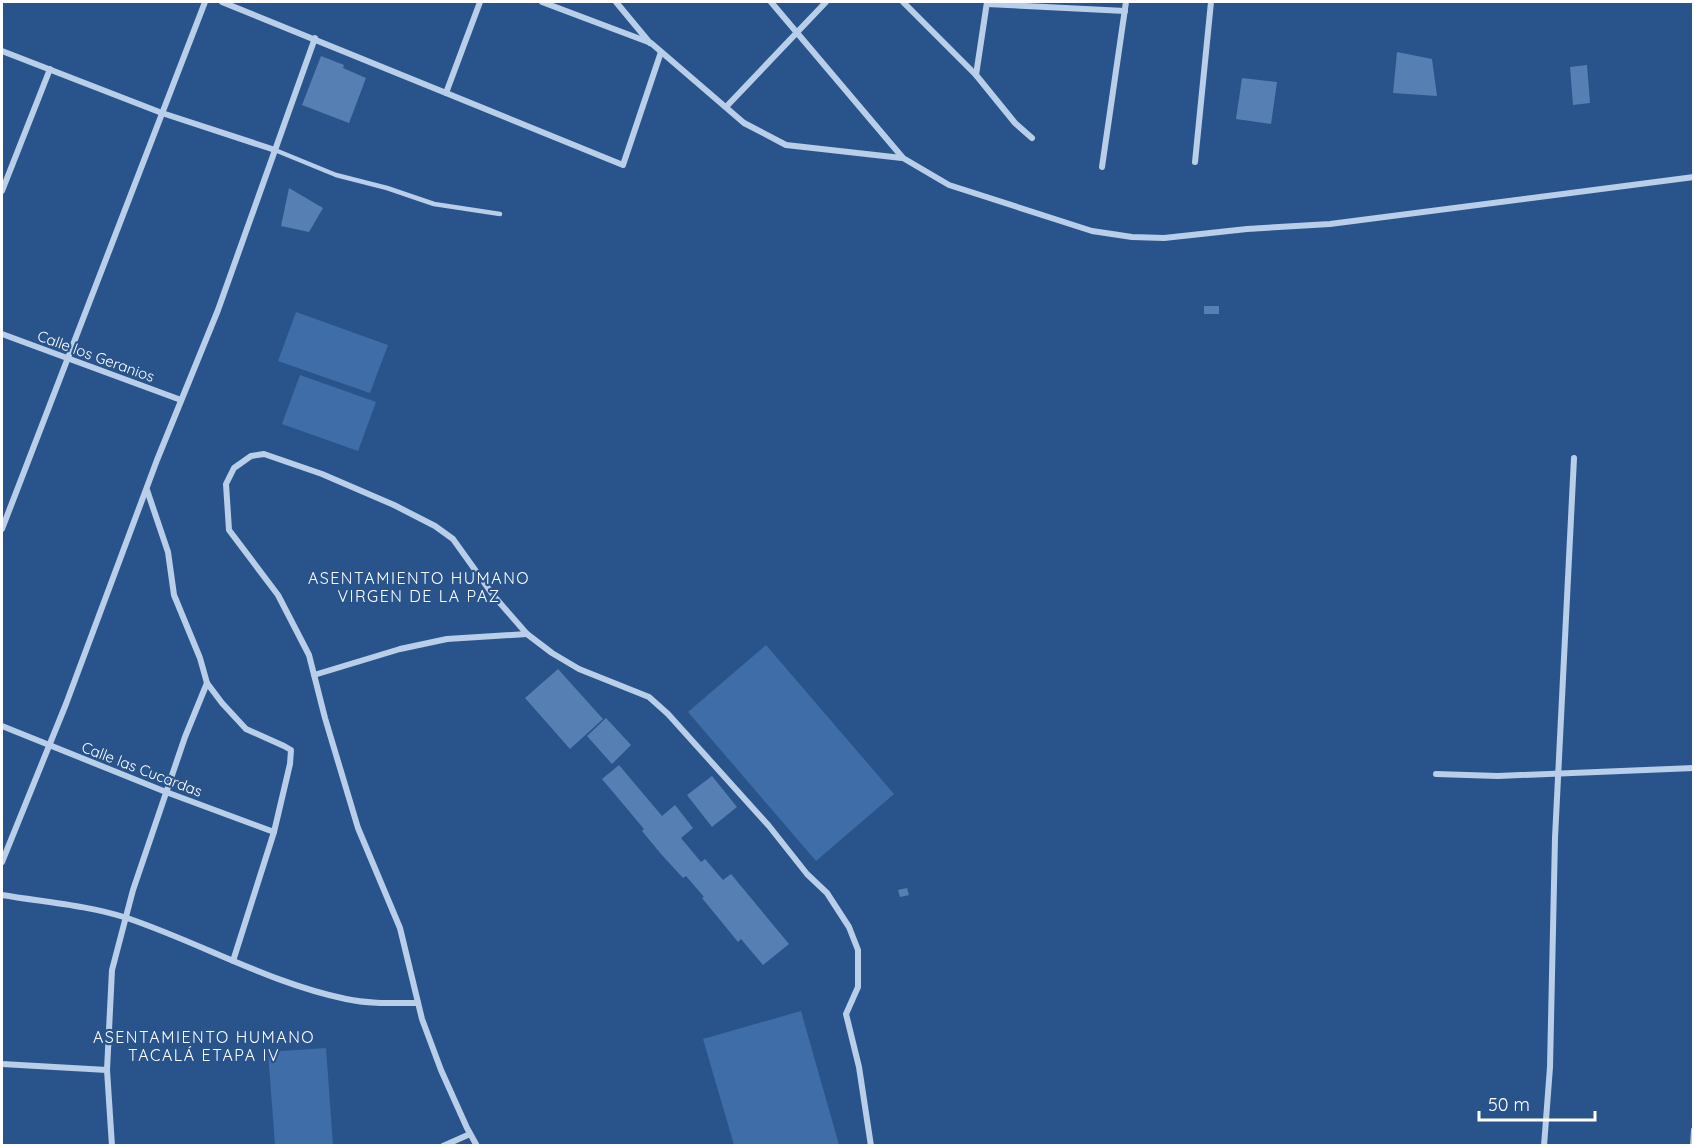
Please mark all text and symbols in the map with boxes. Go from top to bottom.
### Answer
street label: Calle los Geranios [35,326,157,386]
district label: ASENTAMIENTO HUMANO VIRGEN DE LA PAZ [308,568,530,606]
street label: Calle las Cucardas [79,737,205,801]
district label: ASENTAMIENTO HUMANO TACALÁ ETAPA IV [93,1027,315,1065]
scale bar [1479,1084,1594,1122]
text: 50 m [1488,1093,1530,1116]

